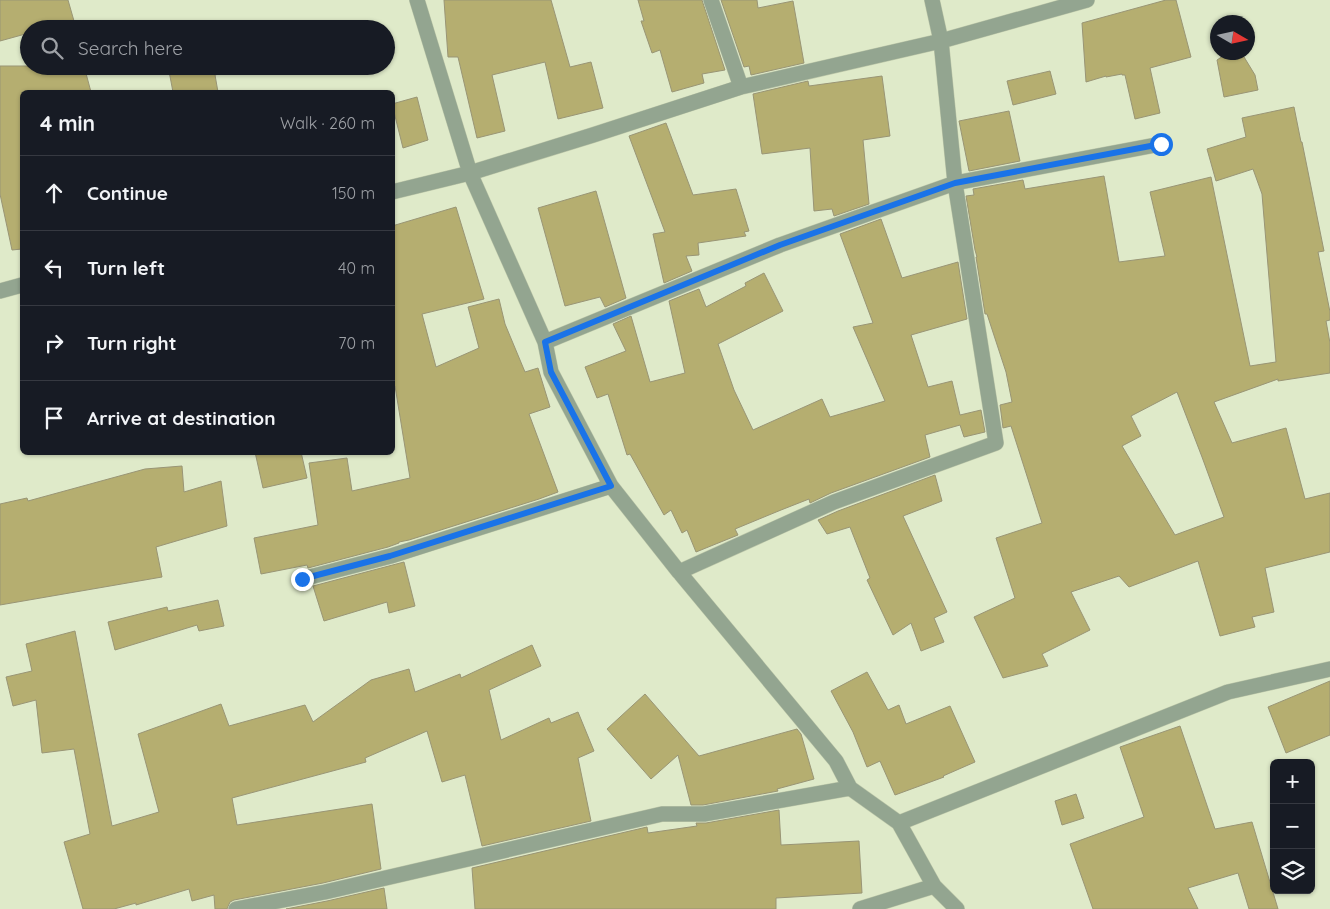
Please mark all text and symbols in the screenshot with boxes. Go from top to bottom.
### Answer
north arrow [1210,15,1255,60]
search box [20,20,395,75]
icon: search [38,34,66,62]
text: Search here [78,36,183,60]
text: 4 min [40,110,95,136]
text: Walk · 260 m [280,113,375,133]
route start [1150,133,1173,156]
icon: ahead [40,179,68,207]
text: Continue [87,181,168,205]
text: 150 m [332,183,375,203]
icon: left [40,254,68,282]
text: Turn left [87,256,165,280]
text: 40 m [338,258,375,278]
icon: right [40,329,68,357]
text: Turn right [87,331,176,355]
text: 70 m [338,333,375,353]
icon: arrive [40,404,68,432]
text: Arrive at destination [87,406,276,430]
route end [291,568,314,591]
map controls [1270,759,1315,894]
button: + [1270,759,1315,804]
button: − [1270,804,1315,849]
button: layers [1270,849,1315,894]

